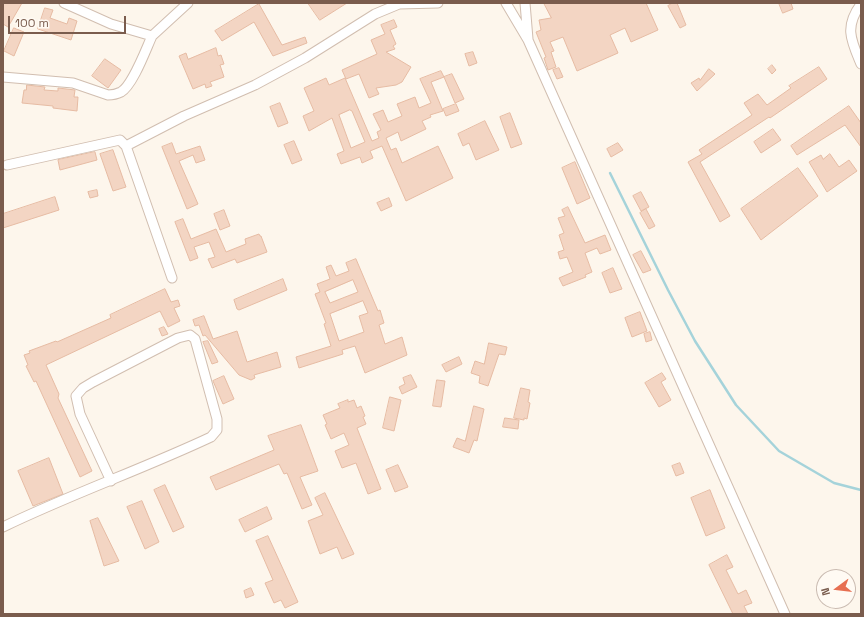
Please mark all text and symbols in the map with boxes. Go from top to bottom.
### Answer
scale bar [10,8,128,34]
text: 100 m [15,15,49,31]
north arrow [816,569,856,609]
text: N [818,586,833,597]

